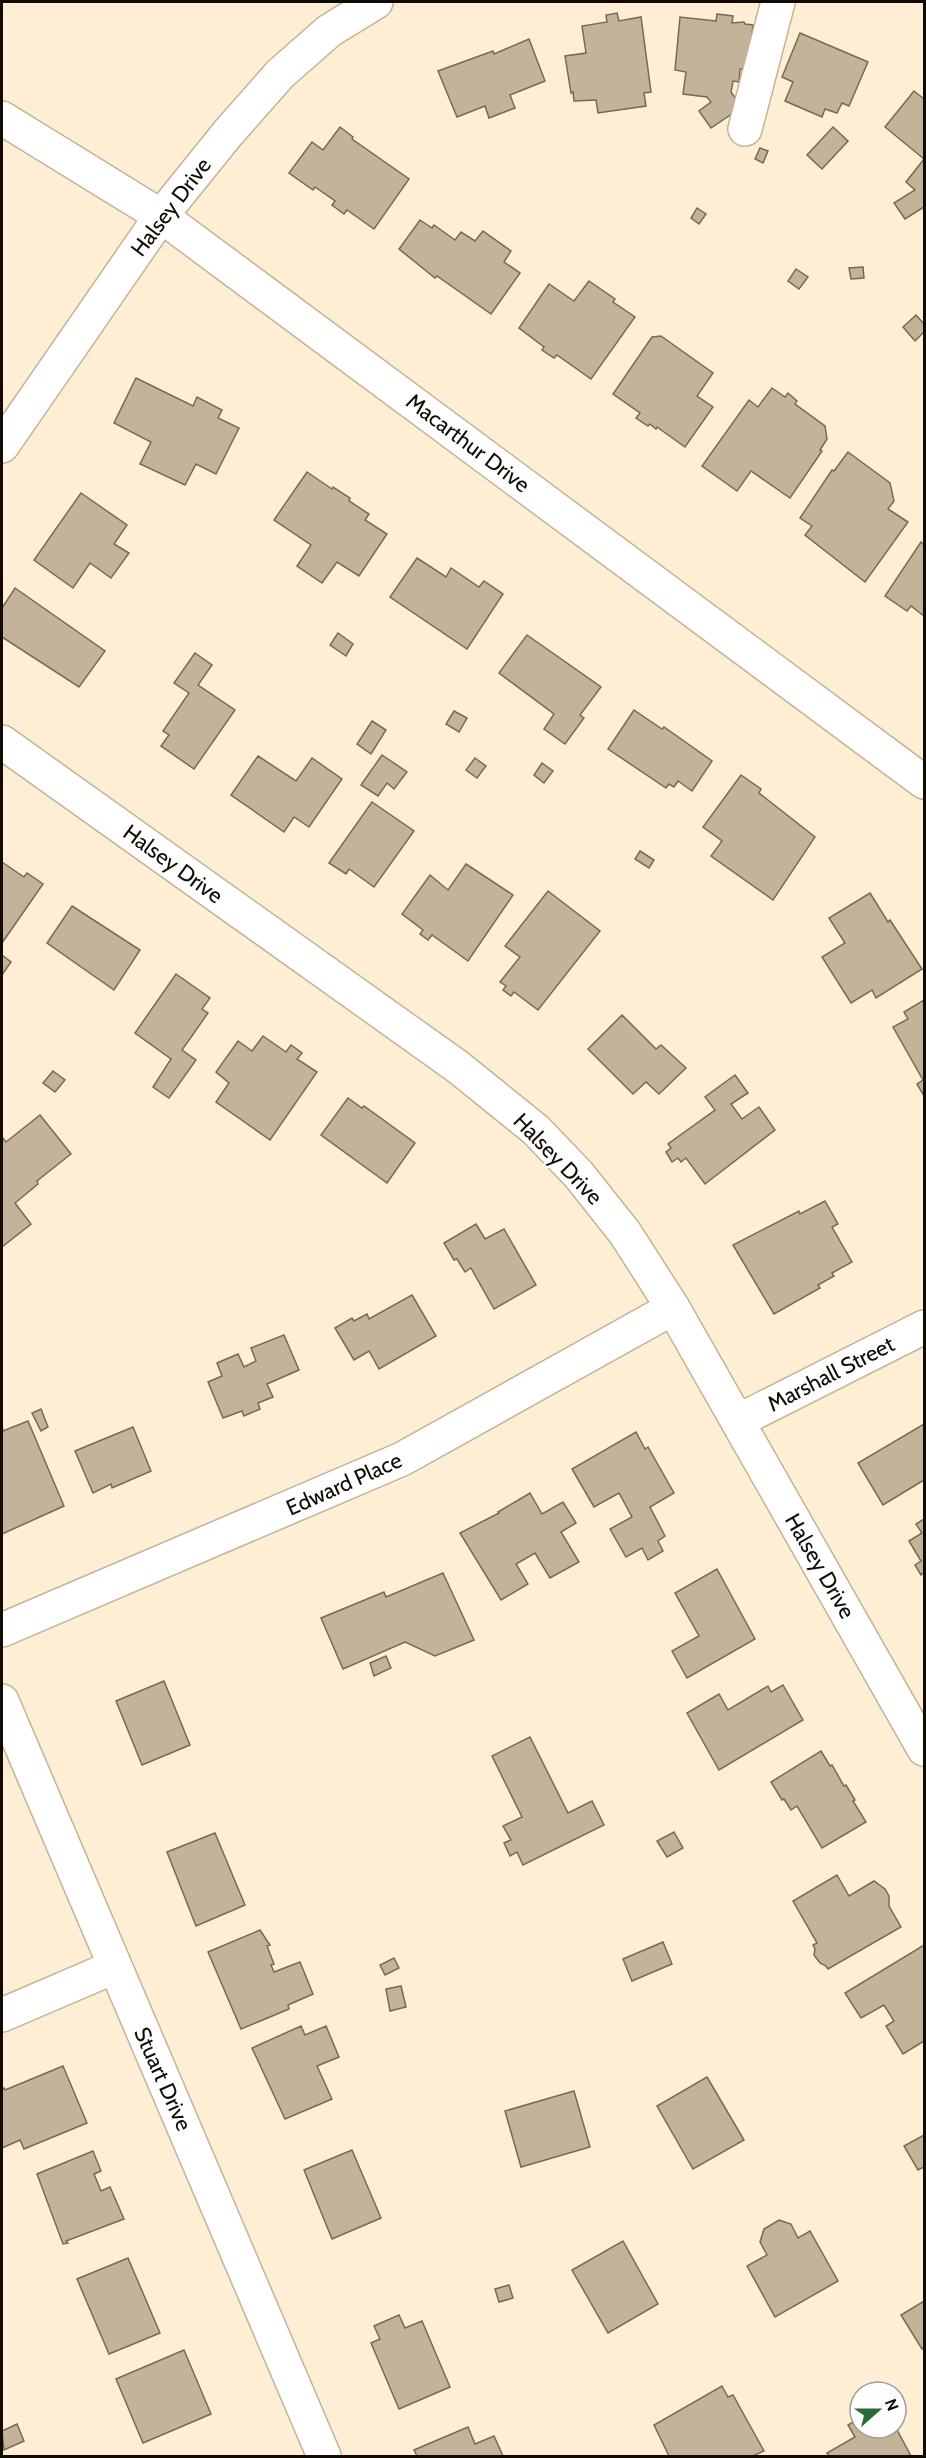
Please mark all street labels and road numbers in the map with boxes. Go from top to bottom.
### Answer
street label: Halsey Drive [125,152,217,262]
street label: Macarthur Drive [401,388,535,498]
street label: Halsey Drive [118,819,228,909]
street label: Halsey Drive [508,1108,608,1210]
street label: Marshall Street [763,1330,899,1418]
street label: Edward Place [282,1447,406,1521]
street label: Halsey Drive [779,1509,861,1623]
street label: Stuart Drive [128,2023,198,2135]

